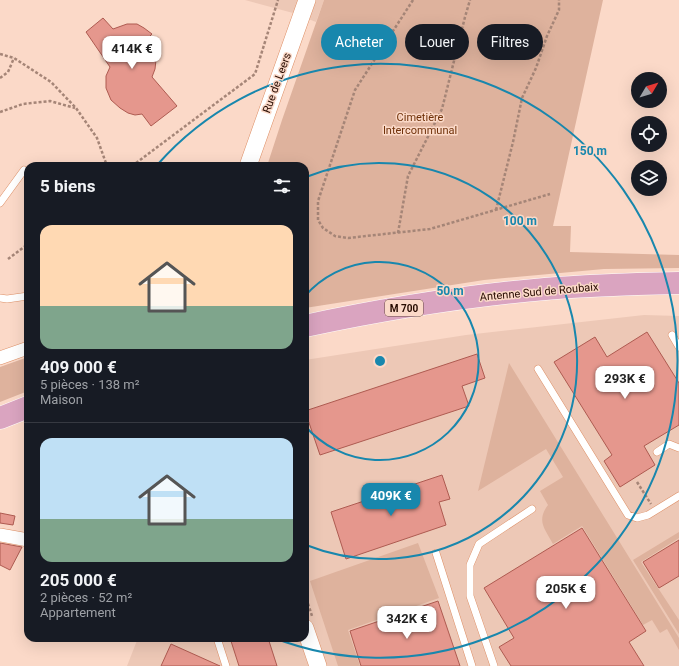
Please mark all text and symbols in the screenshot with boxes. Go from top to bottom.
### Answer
chip: Acheter [321,24,397,60]
chip: Louer [405,24,469,60]
chip: Filtres [477,24,543,60]
pin: 414K € [99,36,165,70]
text: 414K € [111,41,153,56]
street label: Rue de Leers [260,51,294,115]
north arrow [631,72,667,108]
map controls [631,72,667,196]
park label: Cimetière Intercommunal [383,111,457,137]
button: locate [631,116,667,152]
text: 150 m [573,144,607,158]
button: layers [631,160,667,196]
icon: filters [271,175,293,197]
text: 5 biens [40,176,95,196]
text: 100 m [503,214,537,228]
icon: home [131,251,203,323]
street label: Antenne Sud de Roubaix [479,280,599,304]
text: 50 m [436,284,464,298]
road number: M 700 [385,300,423,316]
centre of rings [373,354,387,368]
text: 409 000 € [40,357,117,377]
pin: 293K € [592,366,658,400]
text: 293K € [604,371,646,386]
text: 5 pièces · 138 m² [40,377,139,392]
text: Maison [40,392,83,407]
icon: home [131,464,203,536]
pin: 409K € [358,483,424,517]
text: 409K € [370,488,412,503]
text: 205 000 € [40,570,117,590]
pin: 205K € [533,576,599,610]
text: 205K € [545,581,587,596]
text: 2 pièces · 52 m² [40,590,132,605]
text: Appartement [40,605,116,620]
pin: 342K € [374,606,440,640]
text: 342K € [386,611,428,626]

